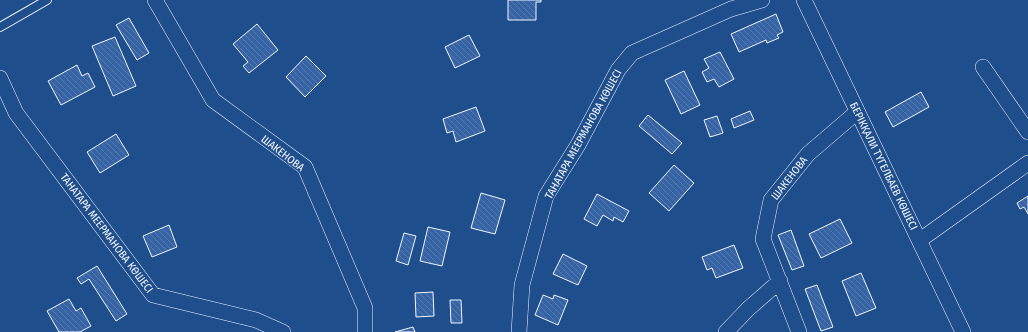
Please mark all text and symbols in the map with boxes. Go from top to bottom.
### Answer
street label: ТАНАТАРА МЕЕРМАНОВА КӨШЕСІ [542,67,625,201]
street label: БЕРІКҚАЛИ ТҮГЕЛБАЕВ КӨШЕСІ [847,100,920,232]
street label: ШАКЕНОВА [259,133,307,174]
street label: ШАКЕНОВА [769,154,810,202]
street label: ТАНАТАРА МЕЕРМАНОВА КӨШЕСІ [57,171,156,296]

